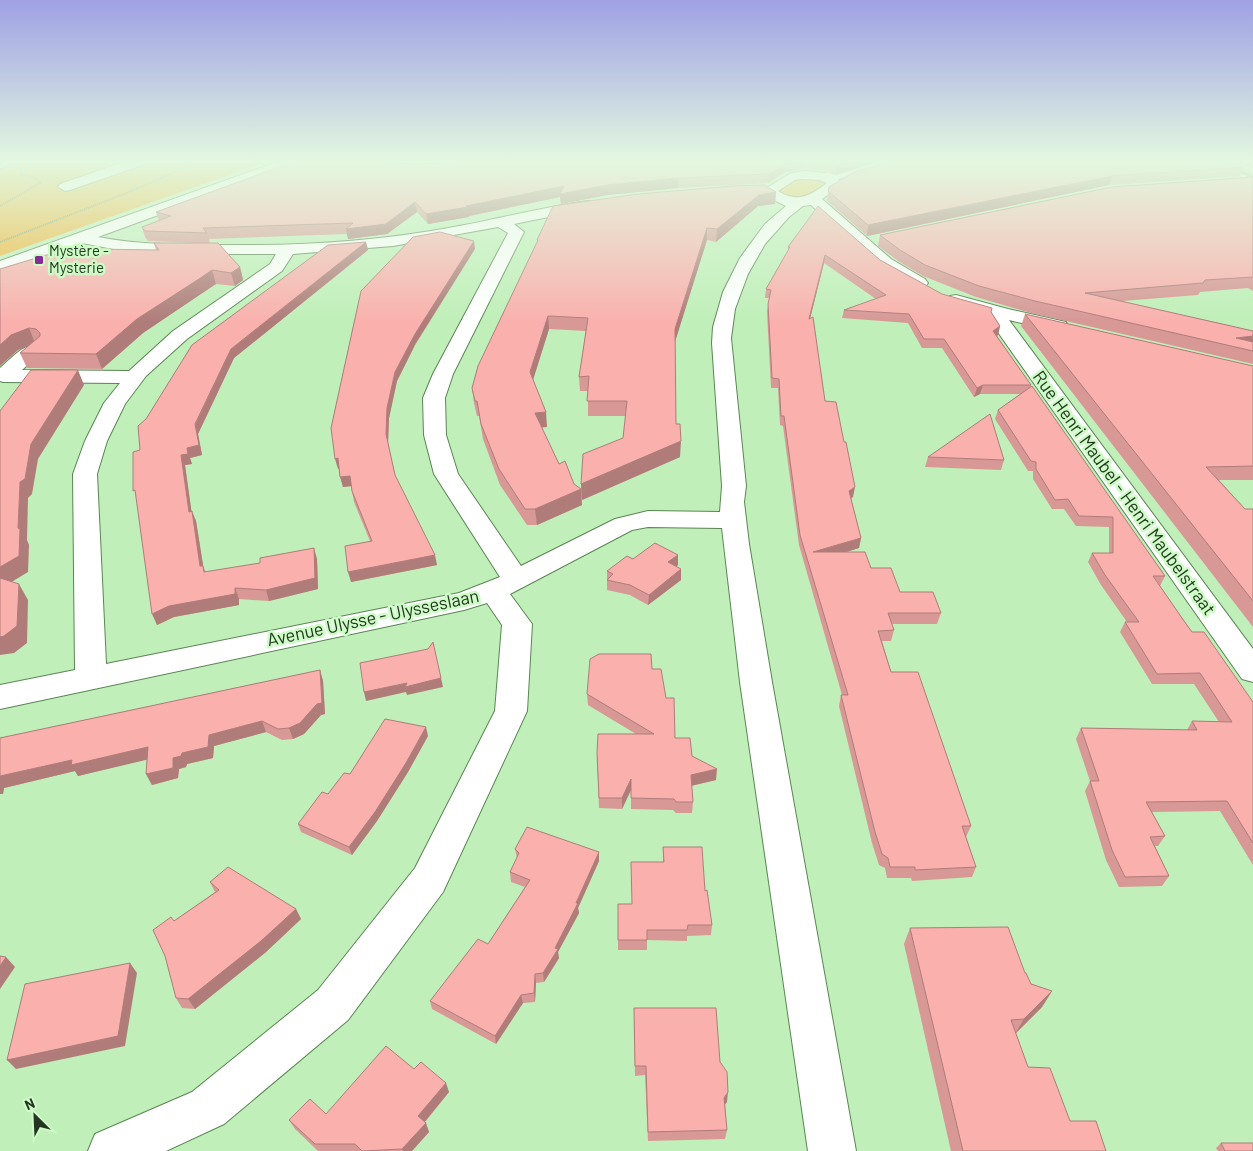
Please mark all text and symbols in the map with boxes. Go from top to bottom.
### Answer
place label: Mystère - Mysterie [49,241,109,276]
marker: Mystère - Mysterie [33,254,45,266]
street label: Rue Henri Maubel - Henri Maubelstraat [1029,366,1221,619]
street label: Avenue Ulysse - Ulysseslaan [265,584,481,650]
north arrow [10,1091,60,1141]
text: N [22,1094,37,1113]

